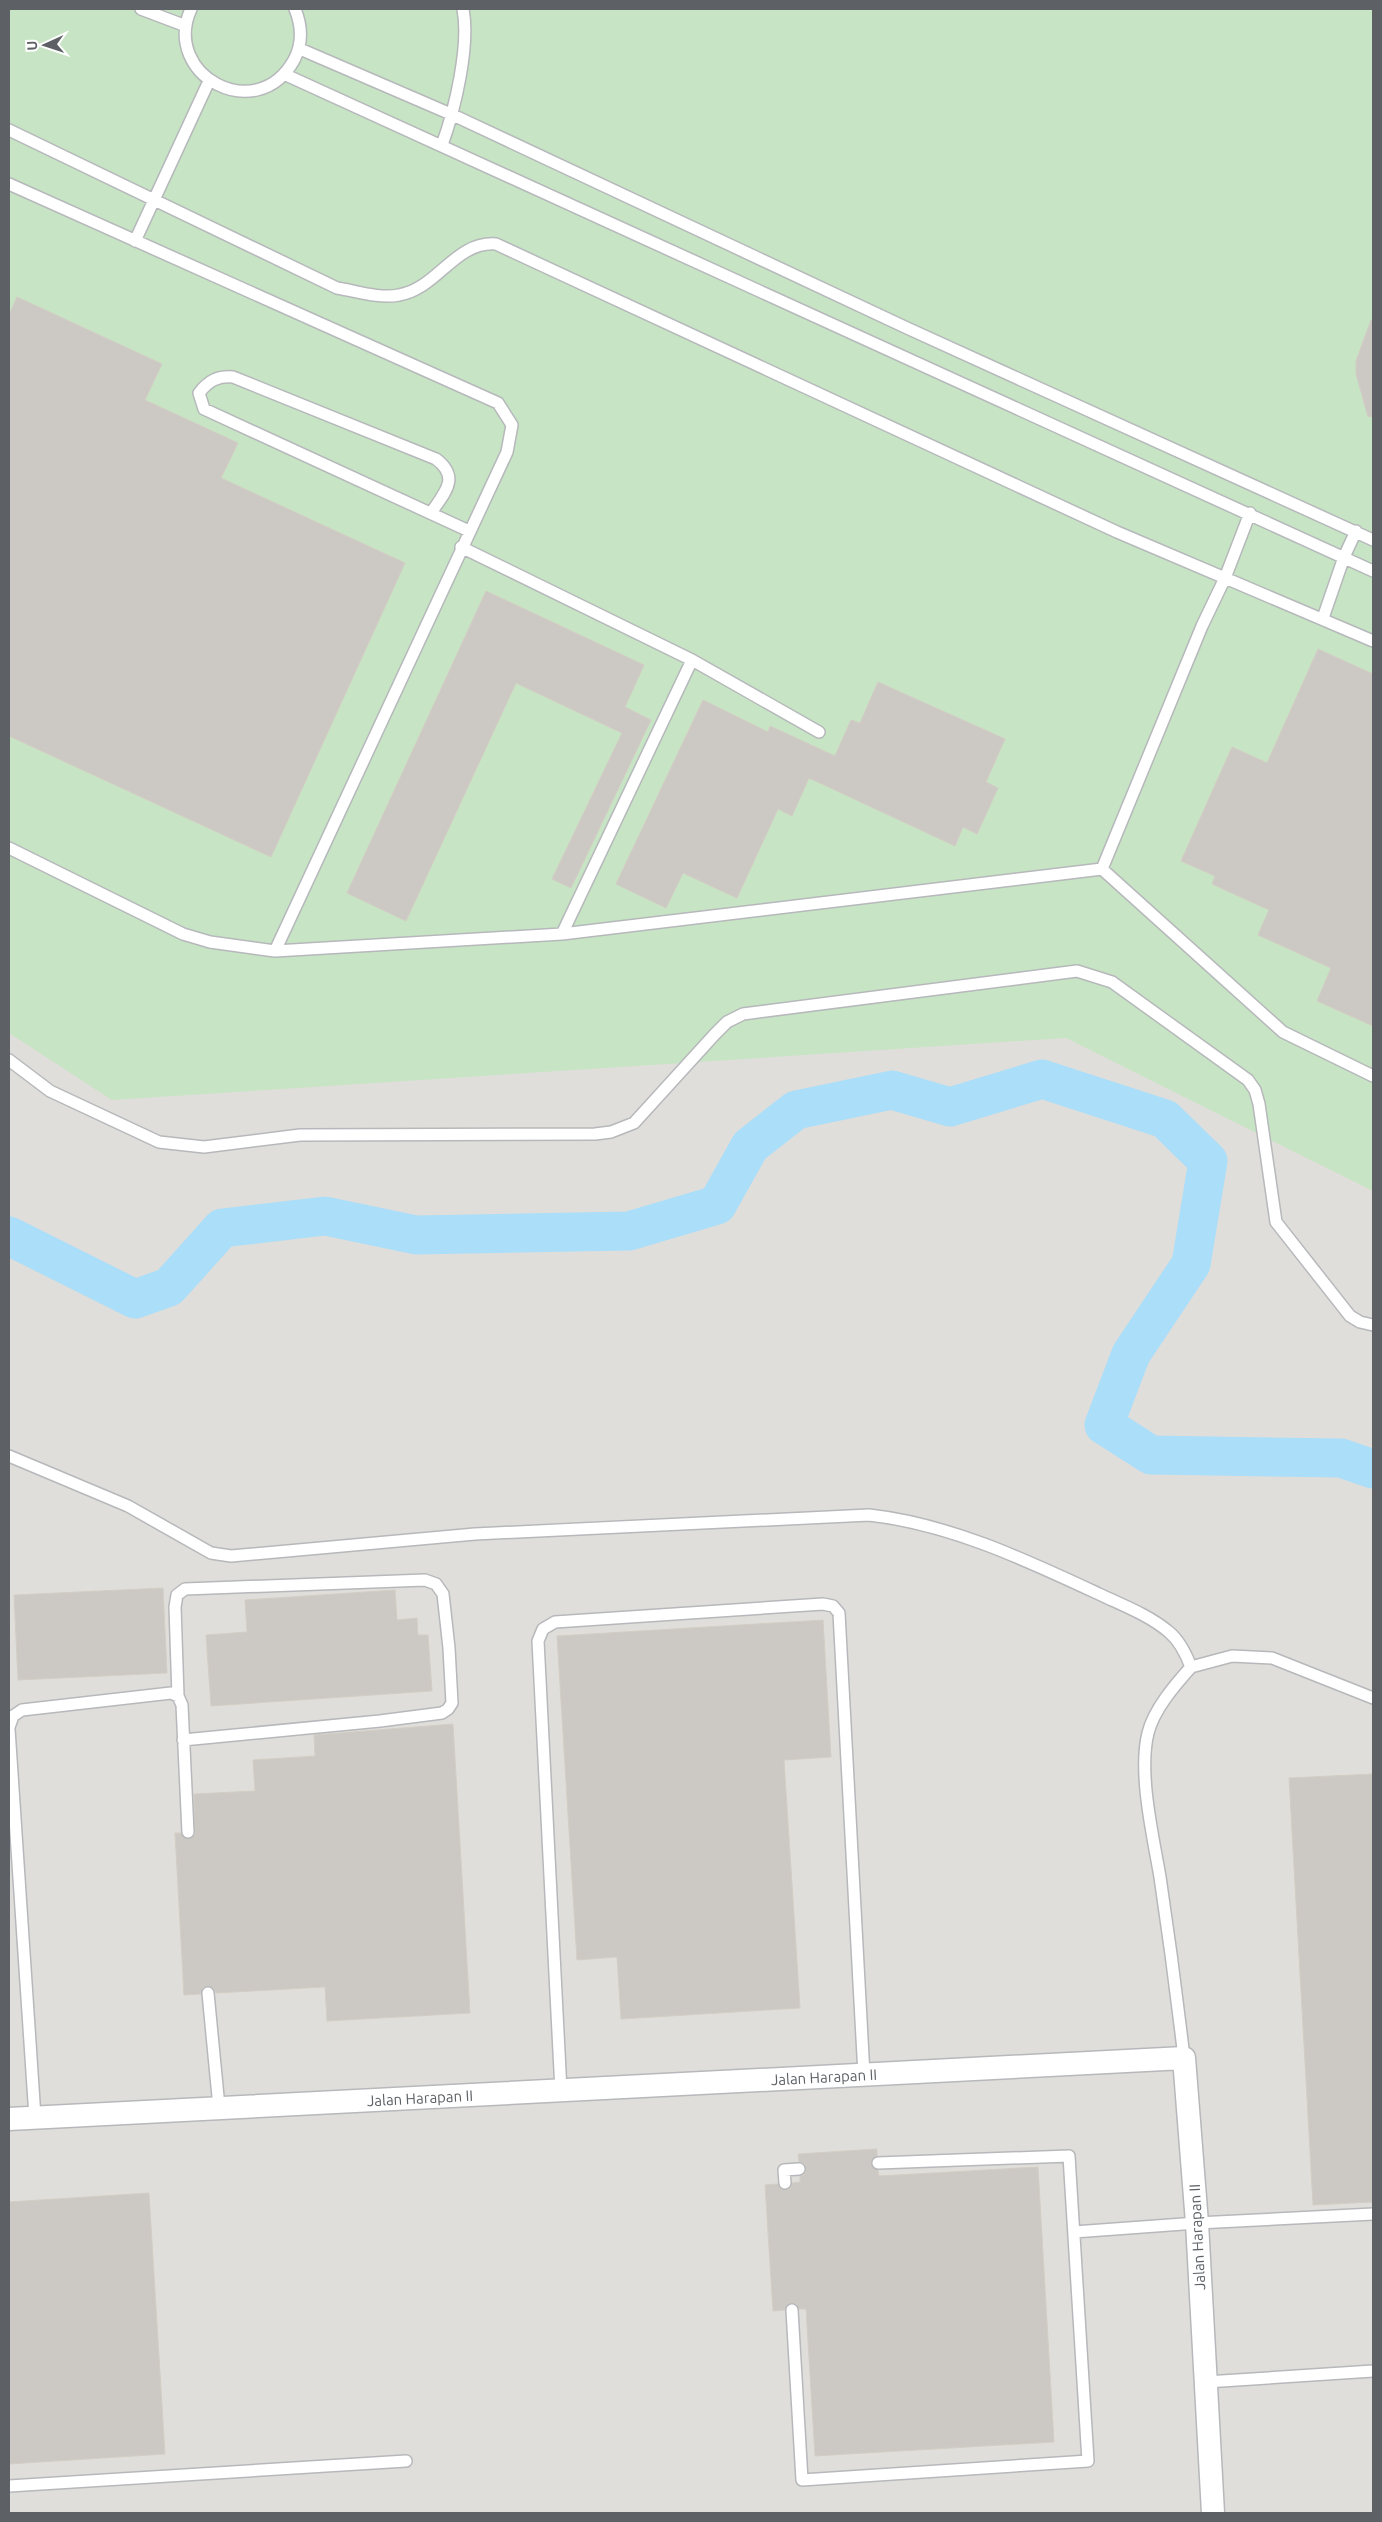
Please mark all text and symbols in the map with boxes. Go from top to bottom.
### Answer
north arrow [20,20,70,70]
text: U [24,40,40,51]
street label: Jalan Harapan II [770,2066,878,2088]
street label: Jalan Harapan II [366,2087,474,2109]
street label: Jalan Harapan II [1186,2183,1208,2291]

